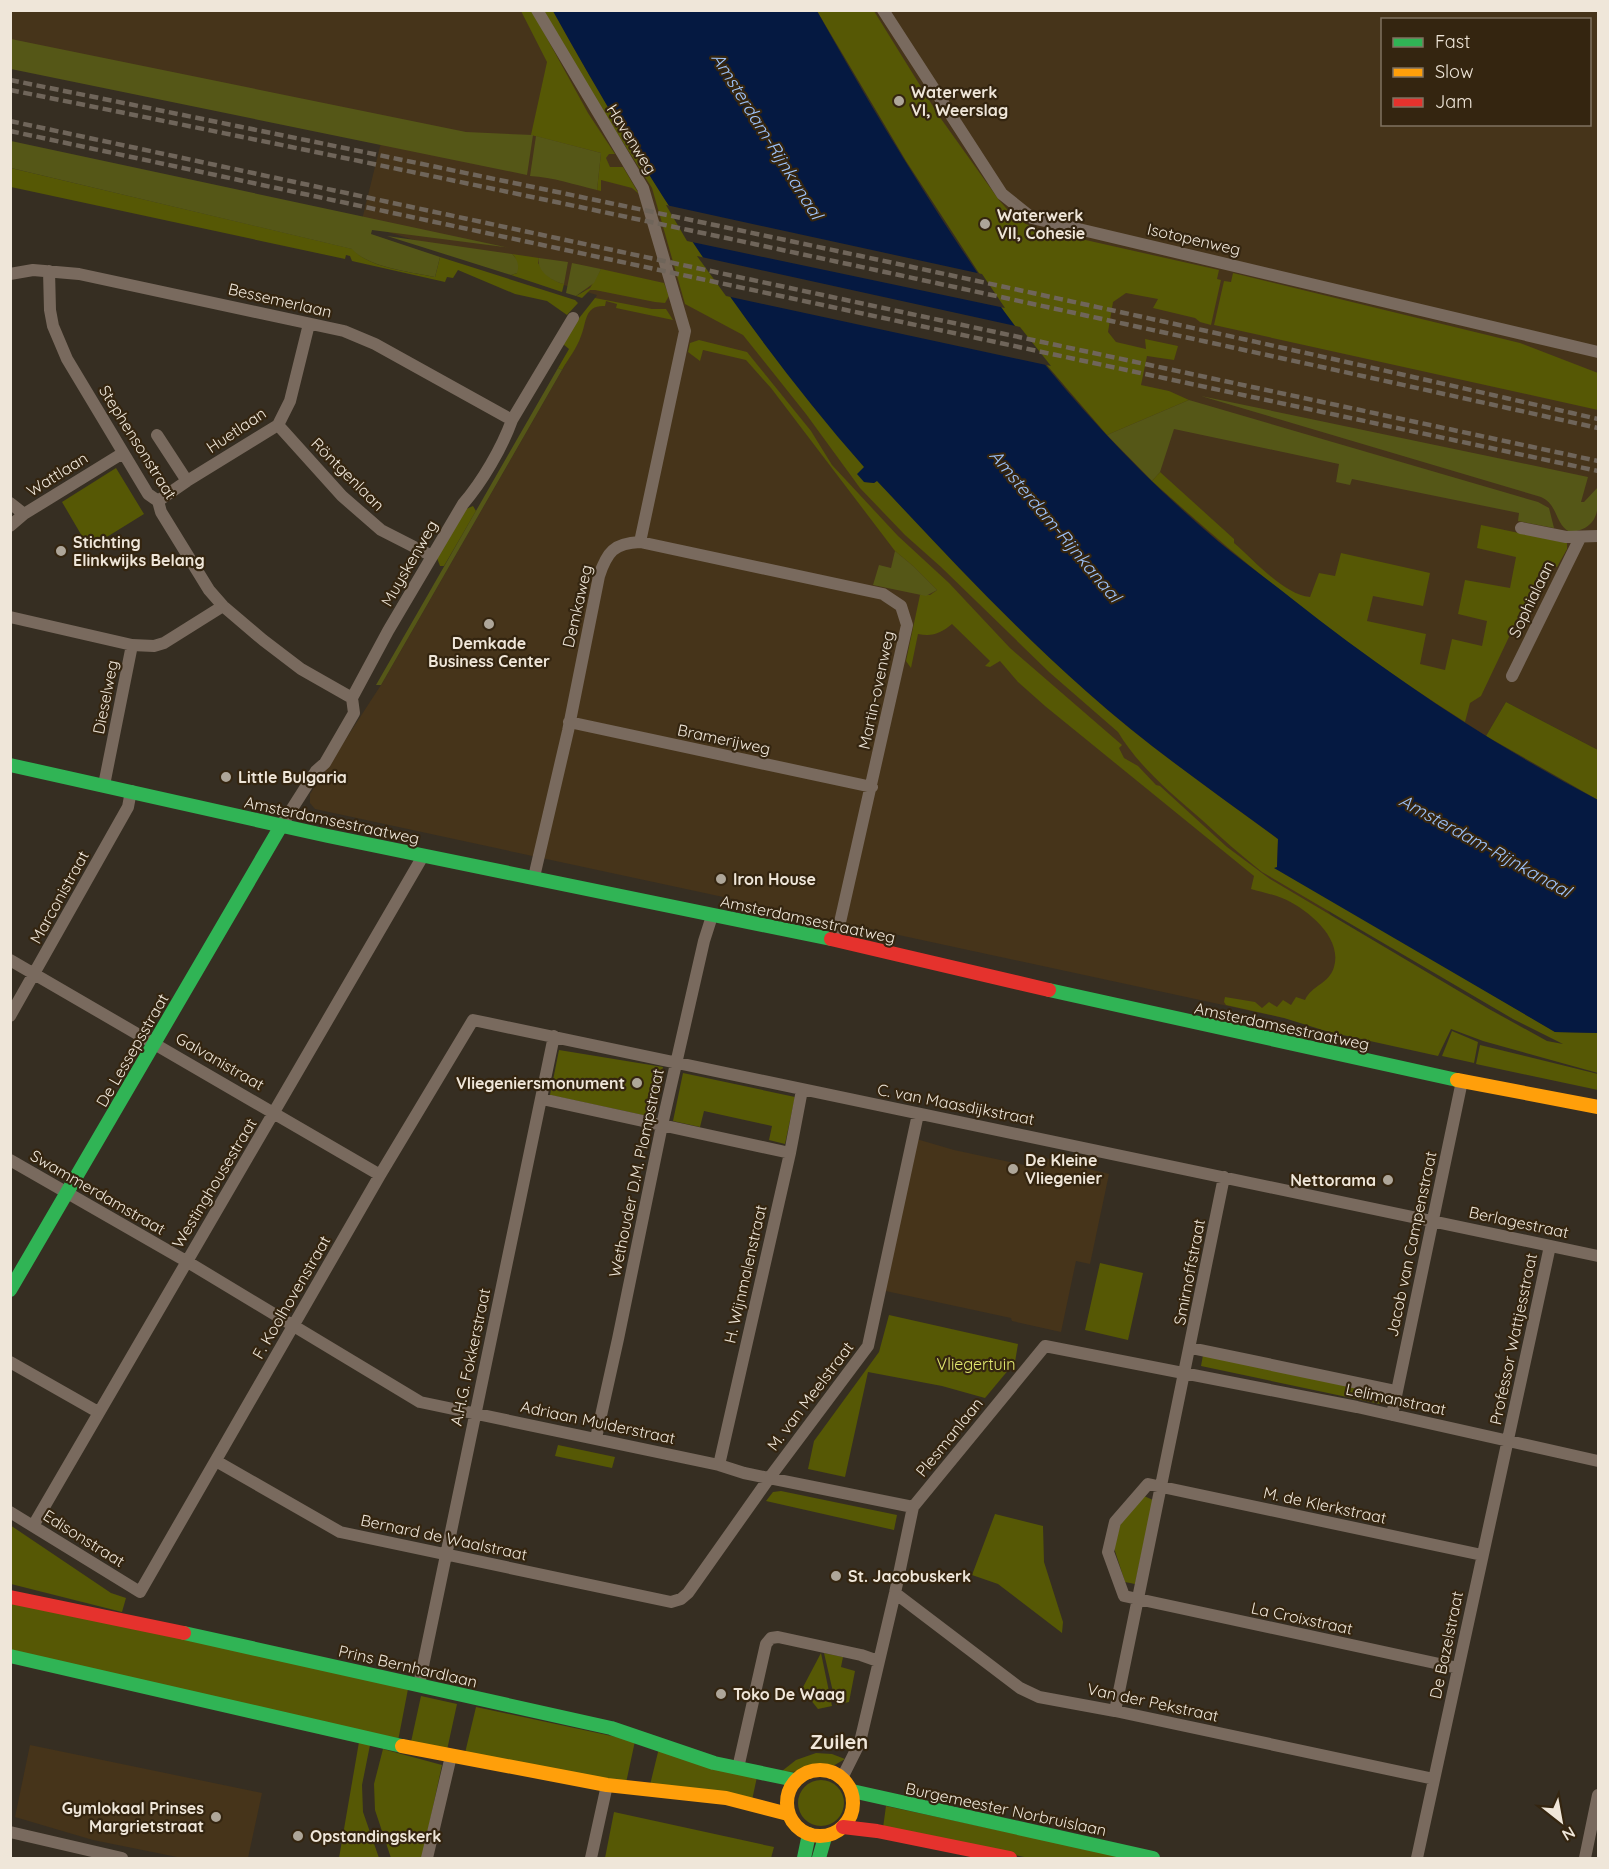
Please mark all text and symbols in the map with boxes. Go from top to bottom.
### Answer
legend [1381,18,1591,126]
text: Fast [1435,30,1470,53]
water label: Amsterdam-Rijnkanaal [707,48,829,225]
text: Slow [1435,60,1473,83]
place label: Waterwerk VI, Weerslag [911,82,1008,120]
text: Jam [1435,90,1473,113]
marker: Waterwerk VI, Weerslag [892,94,906,108]
street label: Havenweg [603,100,661,178]
place label: Waterwerk VII, Cohesie [997,205,1085,243]
marker: Waterwerk VII, Cohesie [978,217,992,231]
street label: Isotopenweg [1145,219,1243,259]
street label: Bessemerlaan [226,278,334,322]
street label: Stephensonstraat [95,381,181,503]
street label: Huetlaan [202,403,270,457]
street label: Röntgenlaan [307,433,389,515]
water label: Amsterdam-Rijnkanaal [985,444,1127,608]
street label: Wattlaan [23,447,91,501]
street label: Muyskenweg [376,516,442,610]
place label: Stichting Elinkwijks Belang [73,532,205,570]
marker: Stichting Elinkwijks Belang [54,544,68,558]
street label: Sophialaan [1504,557,1558,641]
street label: Demkaweg [558,563,596,649]
marker: Demkade Business Center [482,617,496,631]
street label: Martin-ovenweg [854,629,898,751]
place label: Demkade Business Center [428,633,550,671]
street label: Dieselweg [88,658,122,736]
street label: Bramerijweg [676,719,772,759]
place label: Little Bulgaria [238,767,347,787]
marker: Little Bulgaria [219,770,233,784]
water label: Amsterdam-Rijnkanaal [1395,789,1577,903]
street label: Amsterdamsestraatweg [243,792,421,848]
street label: Marconistraat [25,847,93,947]
place label: Iron House [733,869,816,889]
marker: Iron House [714,872,728,886]
street label: Amsterdamsestraatweg [719,891,897,947]
street label: De Lessepsstraat [91,990,173,1110]
street label: Amsterdamsestraatweg [1193,998,1371,1054]
street label: Galvanistraat [172,1028,268,1094]
street label: Wethouder D.M. Plompstraat [604,1067,668,1279]
place label: Vliegeniersmonument [456,1073,625,1093]
marker: Vliegeniersmonument [630,1076,644,1090]
street label: C. van Maasdijkstraat [876,1079,1036,1129]
street label: Westinghousestraat [167,1114,261,1252]
street label: Swammerdamstraat [27,1145,169,1239]
street label: Jacob van Campenstraat [1382,1149,1440,1339]
place label: De Kleine Vliegenier [1025,1150,1102,1188]
marker: De Kleine Vliegenier [1006,1162,1020,1176]
place label: Nettorama [1290,1170,1376,1190]
marker: Nettorama [1381,1173,1395,1187]
street label: Berlagestraat [1467,1202,1571,1242]
street label: H. Wijnmalenstraat [719,1203,771,1345]
street label: Smirnoffstraat [1169,1217,1209,1327]
street label: F. Koolhovenstraat [248,1232,334,1362]
street label: Professor Wattjesstraat [1485,1251,1541,1427]
street label: A.H.G. Fokkerstraat [446,1286,494,1428]
street label: M. van Meelstraat [763,1338,857,1454]
park label: Vliegertuin [937,1354,1015,1374]
street label: Lelimanstraat [1344,1379,1448,1419]
street label: Plesmanlaan [911,1394,987,1480]
street label: Adriaan Mulderstraat [519,1396,677,1448]
street label: M. de Klerkstraat [1262,1482,1388,1528]
street label: Edisonstraat [40,1505,128,1571]
street label: Bernard de Waalstraat [359,1510,529,1564]
place label: St. Jacobuskerk [848,1566,971,1586]
marker: St. Jacobuskerk [829,1569,843,1583]
street label: De Bazelstraat [1425,1589,1467,1701]
street label: La Croixstraat [1249,1597,1355,1639]
street label: Prins Bernhardlaan [337,1640,479,1692]
street label: Van der Pekstraat [1085,1678,1221,1726]
place label: Toko De Waag [733,1684,845,1704]
marker: Toko De Waag [714,1687,728,1701]
district label: Zuilen [810,1729,868,1754]
street label: Burgemeester Norbruislaan [904,1778,1108,1840]
north arrow [1531,1791,1591,1851]
place label: Gymlokaal Prinses Margrietstraat [62,1798,204,1836]
marker: Gymlokaal Prinses Margrietstraat [209,1810,223,1824]
text: N [1559,1822,1579,1845]
place label: Opstandingskerk [310,1826,441,1846]
marker: Opstandingskerk [291,1829,305,1843]

